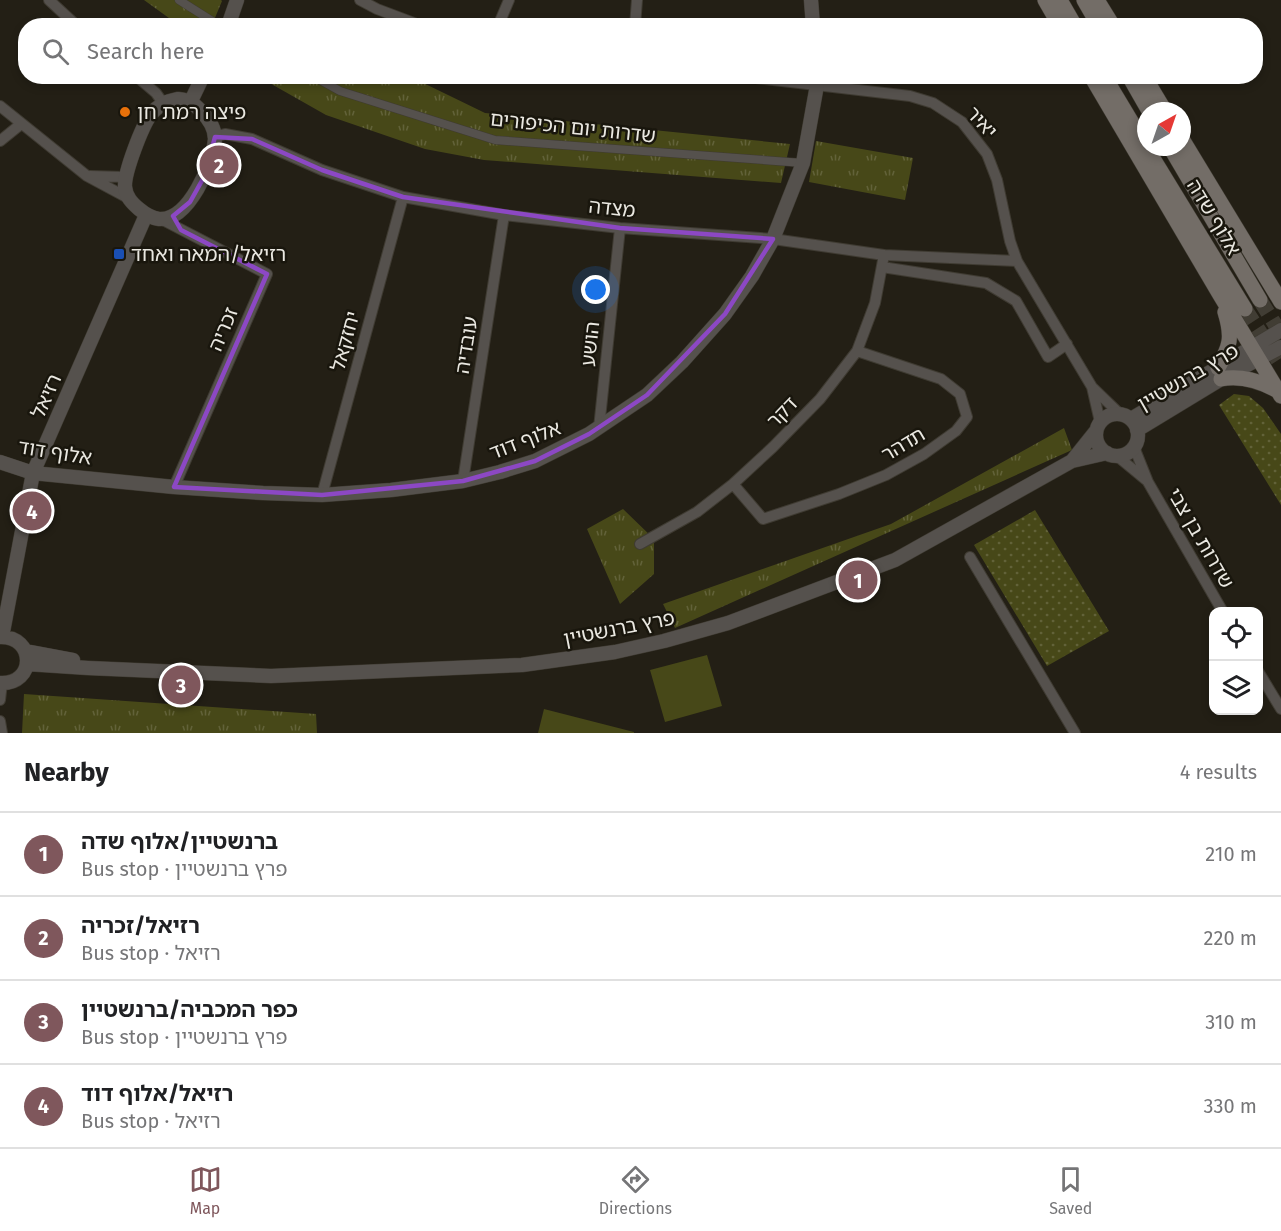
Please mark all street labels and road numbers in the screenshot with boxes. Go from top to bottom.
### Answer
street label: יאיר [962,101,1002,143]
street label: שדרות יום הכיפורים [489,106,657,148]
street label: אלוף שדה [1182,175,1246,259]
street label: מצדה [587,194,637,222]
street label: זכריה [203,303,243,355]
street label: יחזקאל [326,308,364,374]
street label: עובדיה [450,315,482,375]
street label: הושע [576,320,604,368]
street label: פרץ ברנשטיין [1133,338,1243,416]
street label: רזיאל [26,370,66,422]
street label: דקר [762,391,802,433]
street label: אלוף דוד [486,415,564,465]
street label: תדהר [877,422,929,466]
street label: אלוף דוד [16,434,94,470]
street label: שדרות בן צבי [1163,484,1239,592]
street label: פרץ ברנשטיין [561,605,677,651]

